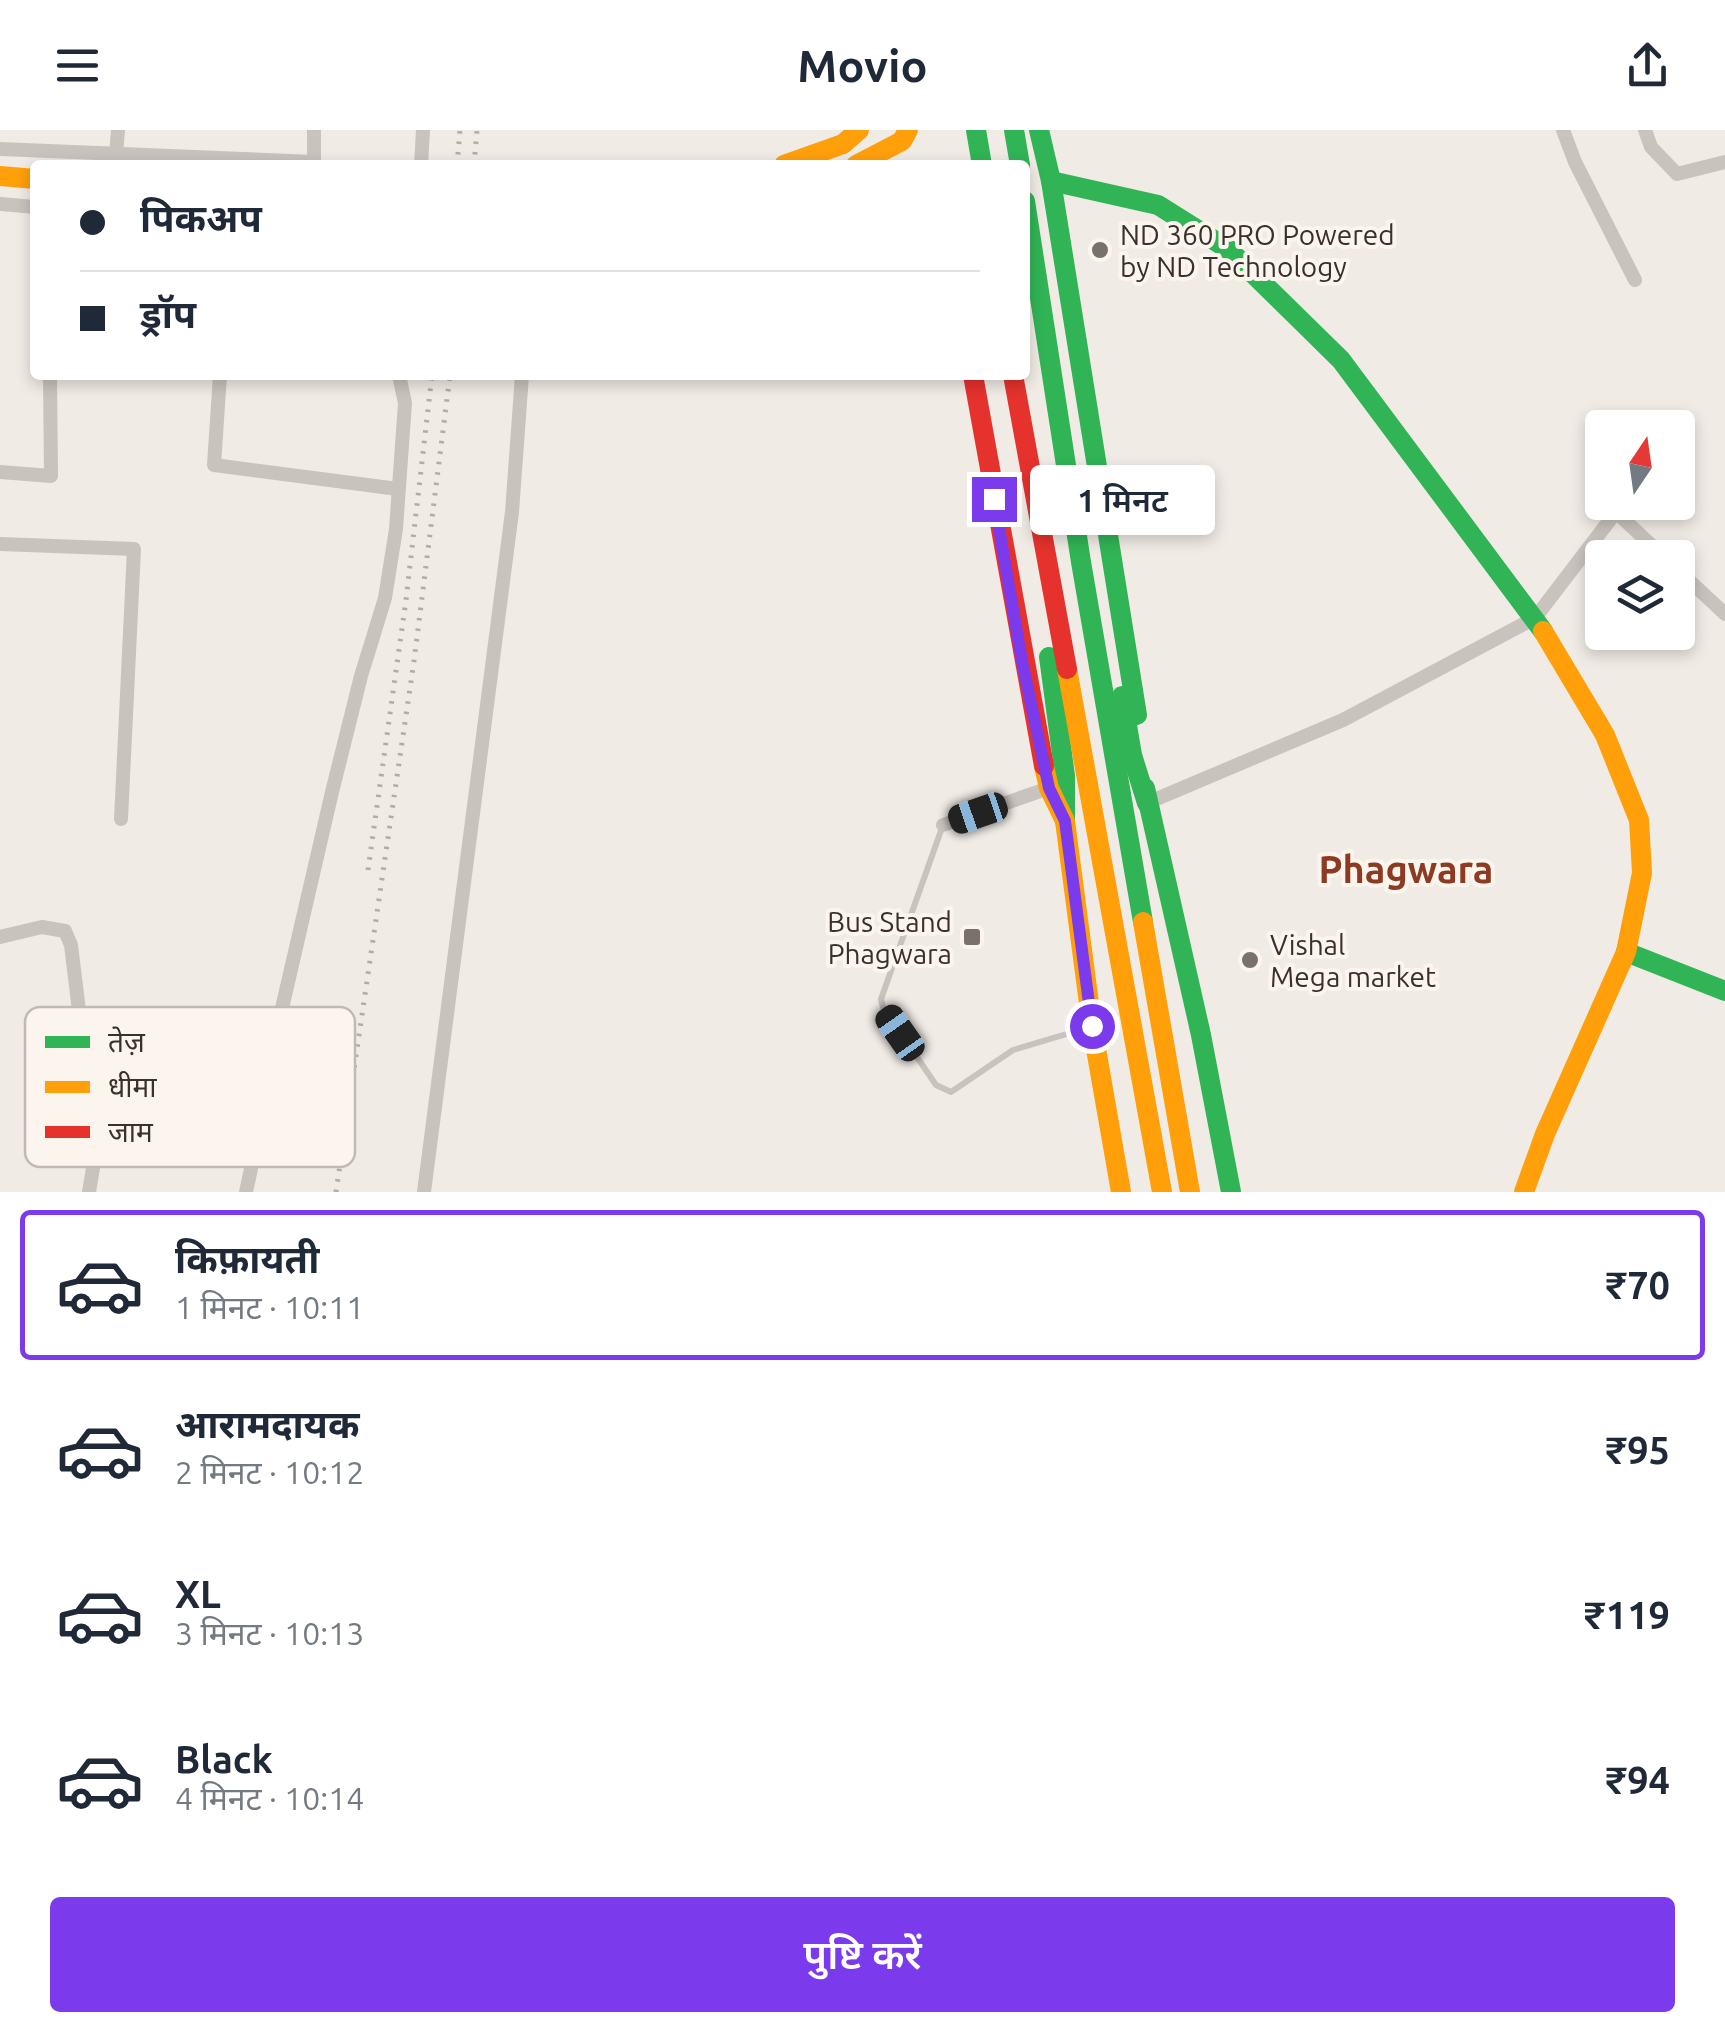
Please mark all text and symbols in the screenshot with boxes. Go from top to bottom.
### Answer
icon: menu [50,38,105,93]
icon: share [1620,38,1675,93]
text: Movio [797,40,928,91]
text: पिकअप [140,197,262,239]
place label: ND 360 PRO Powered by ND Technology [1120,219,1395,282]
marker: ND 360 PRO Powered by ND Technology [1089,239,1111,261]
text: ड्रॉप [140,293,196,335]
north arrow [1585,410,1695,520]
map controls [1585,410,1695,650]
callout: 1 मिनट [1029,464,1214,534]
route end [972,477,1017,522]
text: 1 मिनट [1077,482,1168,518]
button: layers [1585,540,1695,650]
car [945,789,1011,837]
district label: Phagwara [1318,848,1494,890]
place label: Bus Stand Phagwara [827,906,952,969]
marker: Bus Stand Phagwara [961,926,983,948]
place label: Vishal Mega market [1270,929,1436,992]
marker: Vishal Mega market [1239,949,1261,971]
car [871,1000,929,1066]
route start [1070,1004,1115,1049]
legend [25,1007,355,1167]
text: तेज़ [108,1026,146,1057]
text: धीमा [108,1071,157,1102]
text: जाम [108,1116,154,1147]
text: किफ़ायती [175,1238,319,1280]
icon: car [55,1240,145,1330]
text: ₹70 [1606,1264,1670,1306]
text: 1 मिनट · 10:11 [175,1289,364,1325]
text: आरामदायक [175,1403,359,1445]
icon: car [55,1405,145,1495]
text: ₹95 [1606,1429,1670,1471]
text: 2 मिनट · 10:12 [175,1454,364,1490]
icon: car [55,1570,145,1660]
text: XL [175,1573,221,1615]
text: ₹119 [1584,1594,1670,1636]
text: 3 मिनट · 10:13 [175,1615,364,1651]
icon: car [55,1735,145,1825]
text: Black [175,1738,273,1780]
text: ₹94 [1606,1759,1670,1801]
text: 4 मिनट · 10:14 [175,1780,364,1816]
button: पुष्टि करें [50,1897,1675,2012]

